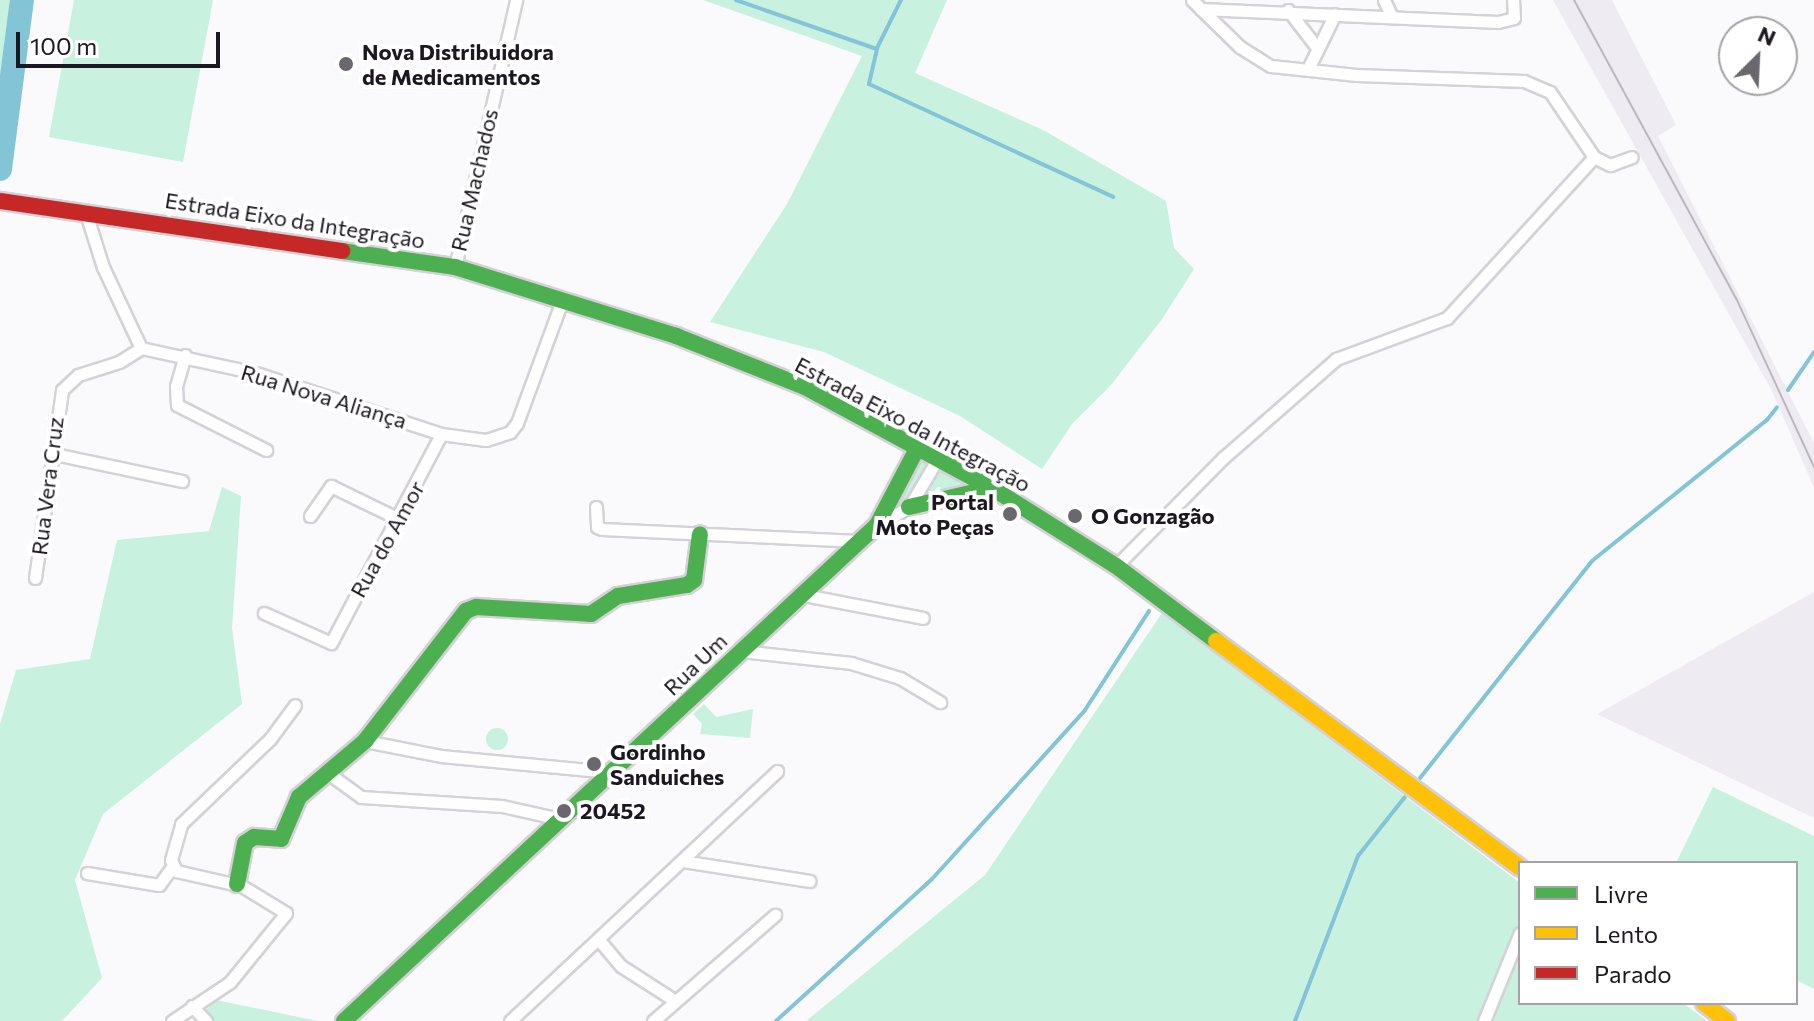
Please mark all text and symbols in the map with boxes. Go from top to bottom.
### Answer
scale bar [20,16,224,66]
north arrow [1718,16,1798,96]
text: N [1754,20,1780,51]
text: 100 m [30,31,97,60]
place label: Nova Distribuidora de Medicamentos [362,38,554,90]
marker: Nova Distribuidora de Medicamentos [337,55,355,73]
street label: Rua Machados [445,106,503,254]
street label: Estrada Eixo da Integração [163,186,427,254]
street label: Estrada Eixo da Integração [791,351,1035,497]
street label: Rua Nova Aliança [238,358,410,434]
street label: Rua Vera Cruz [25,415,69,557]
street label: Rua do Amor [344,476,430,602]
place label: Portal Moto Peças [875,488,994,540]
place label: O Gonzagão [1091,503,1215,529]
marker: Portal Moto Peças [1001,505,1019,523]
marker: O Gonzagão [1066,507,1084,525]
street label: Rua Um [658,627,732,701]
place label: Gordinho Sanduiches [610,738,724,790]
marker: Gordinho Sanduiches [585,755,603,773]
place label: 20452 [580,798,646,824]
marker: 20452 [555,802,573,820]
legend [1518,861,1798,1005]
text: Livre [1594,879,1648,908]
text: Lento [1594,919,1658,948]
text: Parado [1594,959,1672,988]

